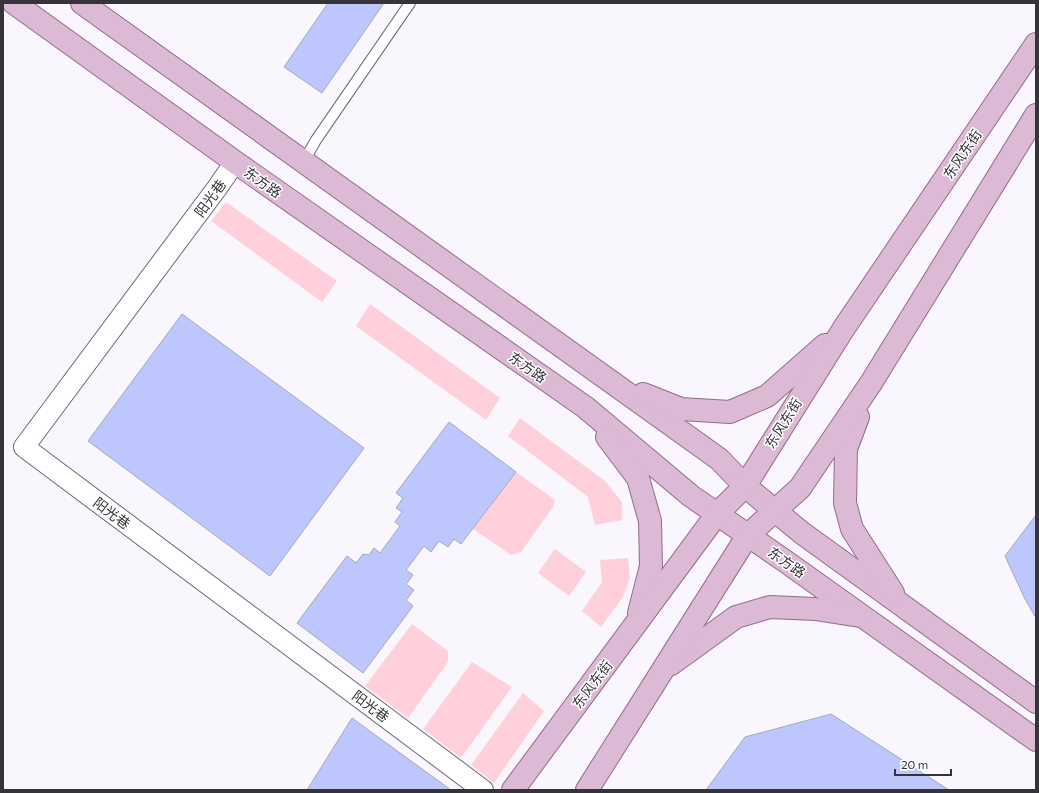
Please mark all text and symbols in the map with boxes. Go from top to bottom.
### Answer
street label: 东风东街 [939,126,985,182]
street label: 东方路 [241,163,285,201]
street label: 阳光巷 [191,176,229,220]
street label: 东方路 [506,348,550,386]
street label: 东风东街 [761,395,805,451]
street label: 阳光巷 [90,494,134,532]
street label: 东方路 [765,543,809,581]
street label: 东风东街 [568,657,616,711]
street label: 阳光巷 [349,687,393,725]
scale bar [895,751,951,777]
text: 20 m [901,757,928,771]

